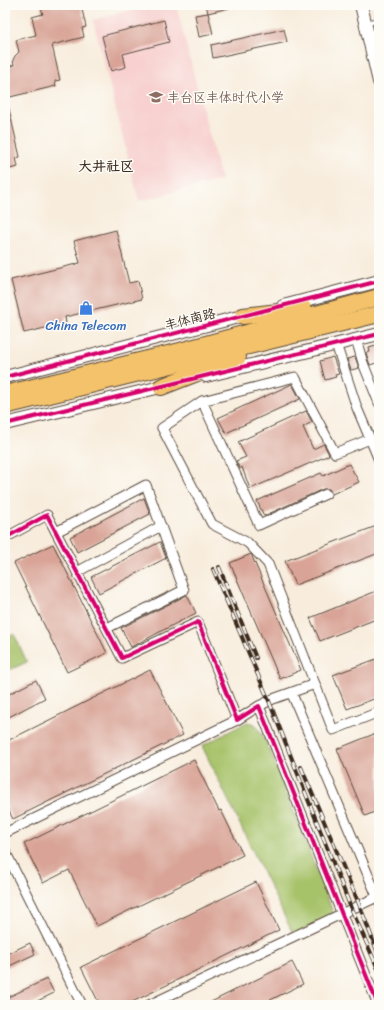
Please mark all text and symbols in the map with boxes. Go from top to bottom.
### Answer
place label: 丰台区丰体时代小学 [167,86,284,109]
school or university icon: 丰台区丰体时代小学 [148,89,164,105]
district label: 大井社区 [78,154,134,179]
shop icon: China Telecom [78,300,94,316]
street label: 丰体南路 [162,302,218,336]
place label: China Telecom [46,314,126,337]

